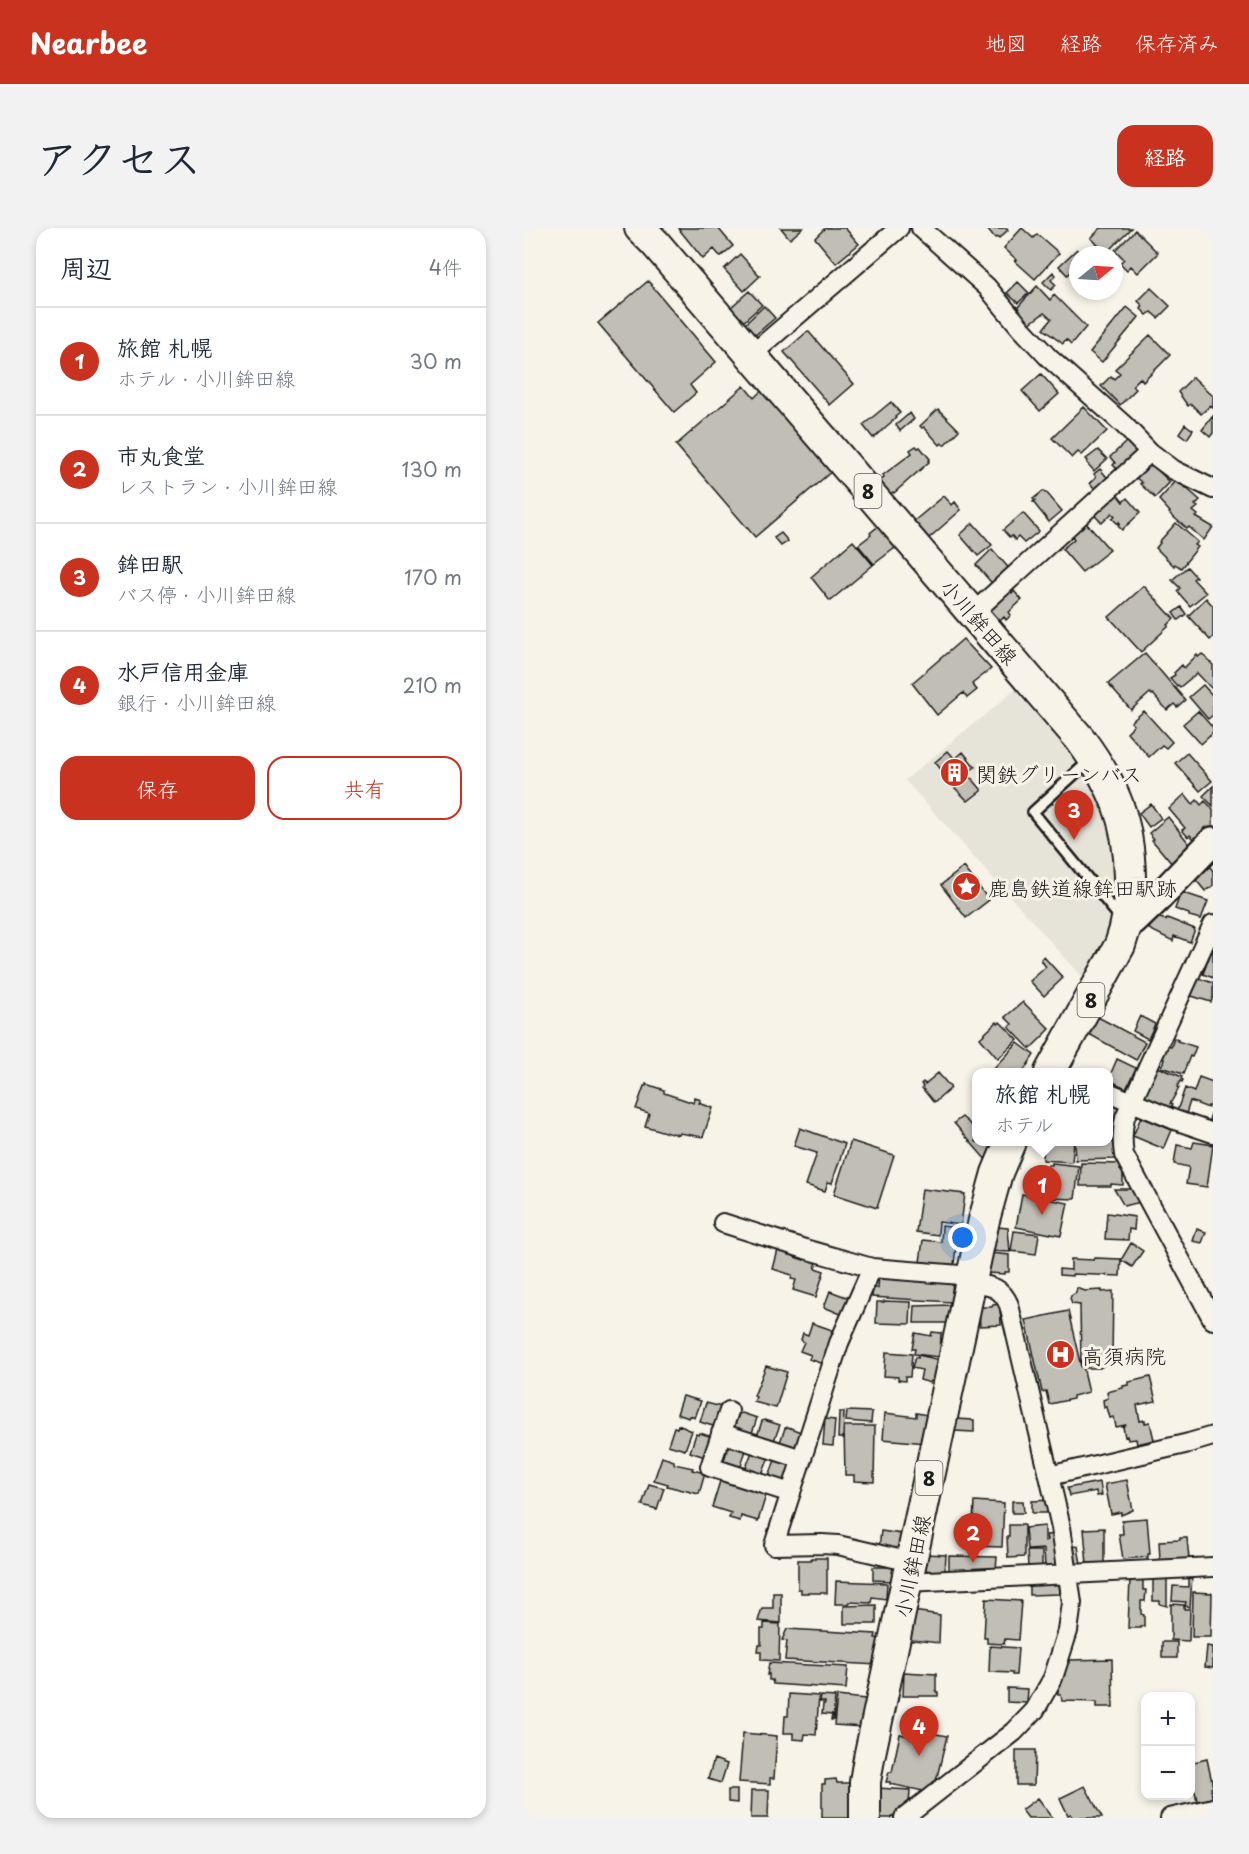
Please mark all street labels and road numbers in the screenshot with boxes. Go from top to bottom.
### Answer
road number: 8 [854,474,882,508]
street label: 小川鉾田線 [933,571,1027,671]
road number: 8 [1078,983,1104,1017]
road number: 8 [916,1461,942,1495]
street label: 小川鉾田線 [884,1511,938,1621]

